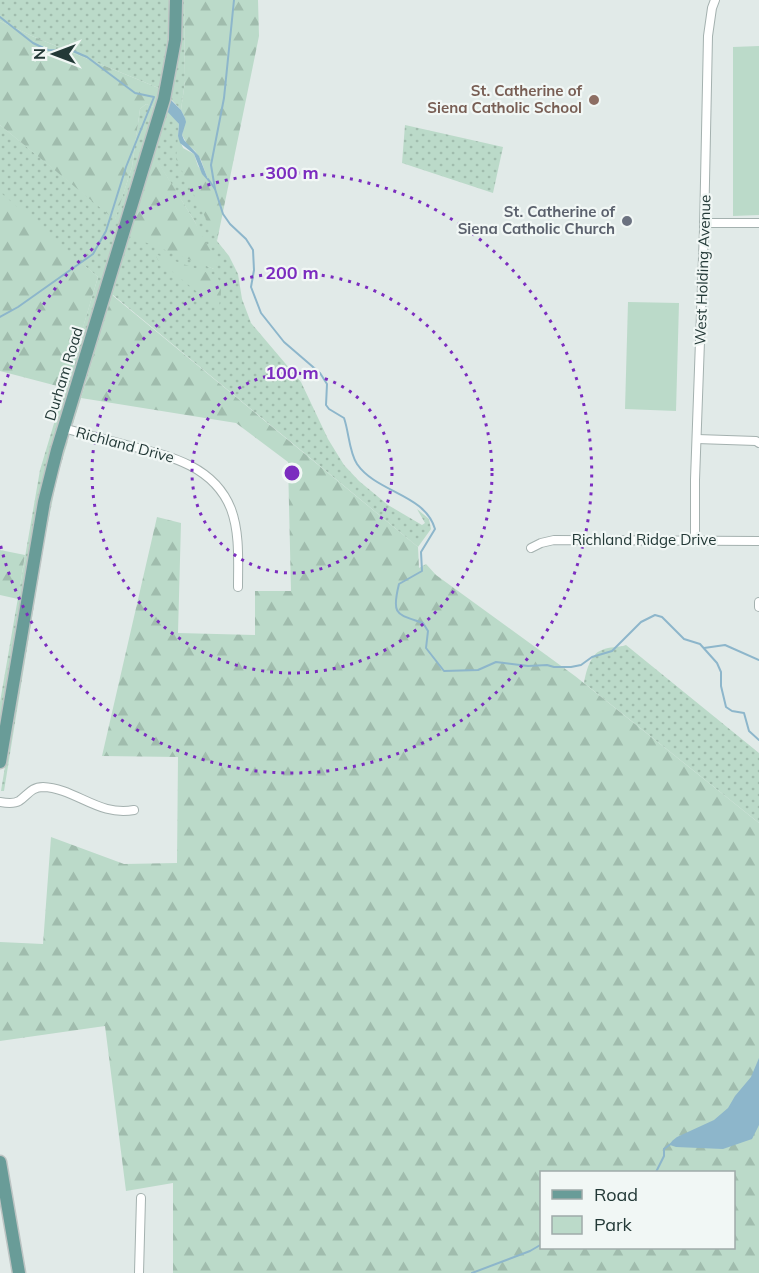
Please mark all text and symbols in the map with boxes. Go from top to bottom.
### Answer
north arrow [24,24,84,84]
text: N [29,48,49,60]
place label: St. Catherine of Siena Catholic School [427,81,582,117]
marker: St. Catherine of Siena Catholic School [587,93,601,107]
text: 300 m [265,161,319,184]
street label: West Holding Avenue [690,194,715,346]
place label: St. Catherine of Siena Catholic Church [458,202,615,238]
marker: St. Catherine of Siena Catholic Church [620,214,634,228]
text: 200 m [265,261,319,284]
street label: Durham Road [40,325,87,423]
text: 100 m [265,361,319,384]
street label: Richland Drive [74,422,176,467]
centre of rings [282,463,302,483]
street label: Richland Ridge Drive [572,530,716,549]
legend [540,1171,735,1249]
text: Road [594,1183,638,1206]
text: Park [594,1213,633,1236]

